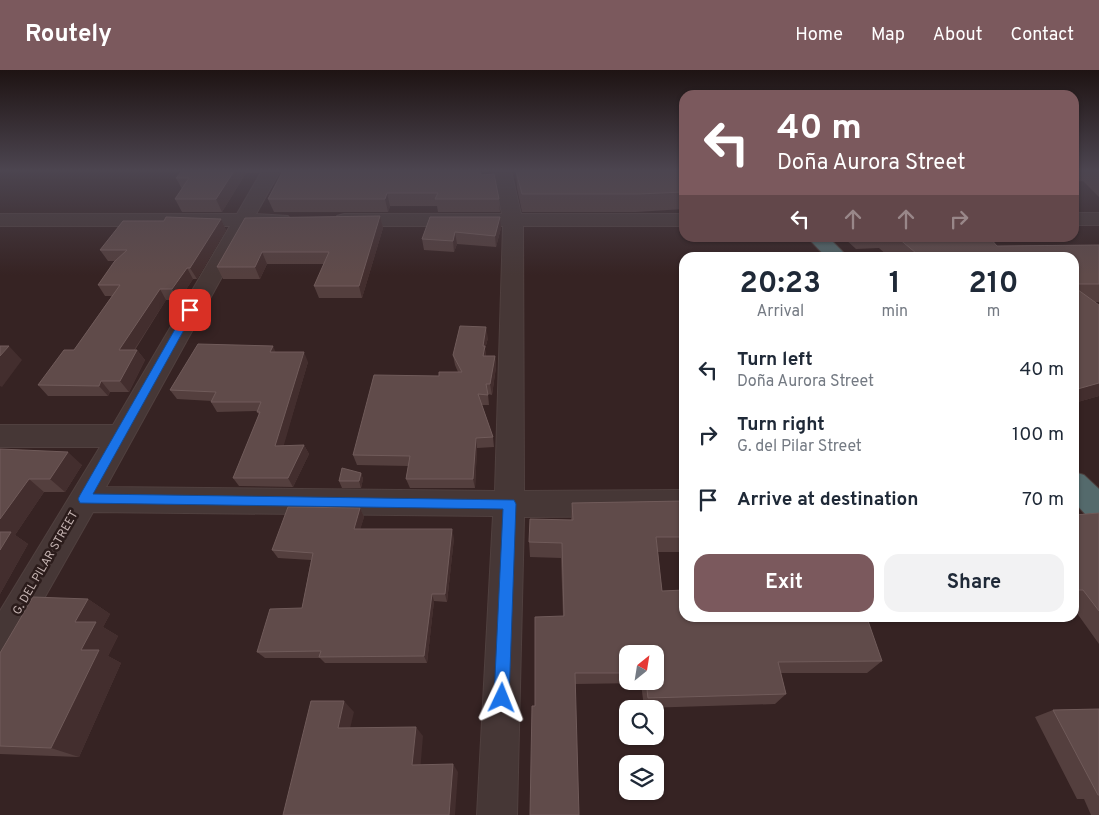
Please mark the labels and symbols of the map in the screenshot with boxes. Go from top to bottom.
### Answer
pin [169,289,211,331]
street label: G. DEL PILAR STREET [10,508,82,618]
north arrow [619,645,664,690]
position arrow [475,671,527,723]

